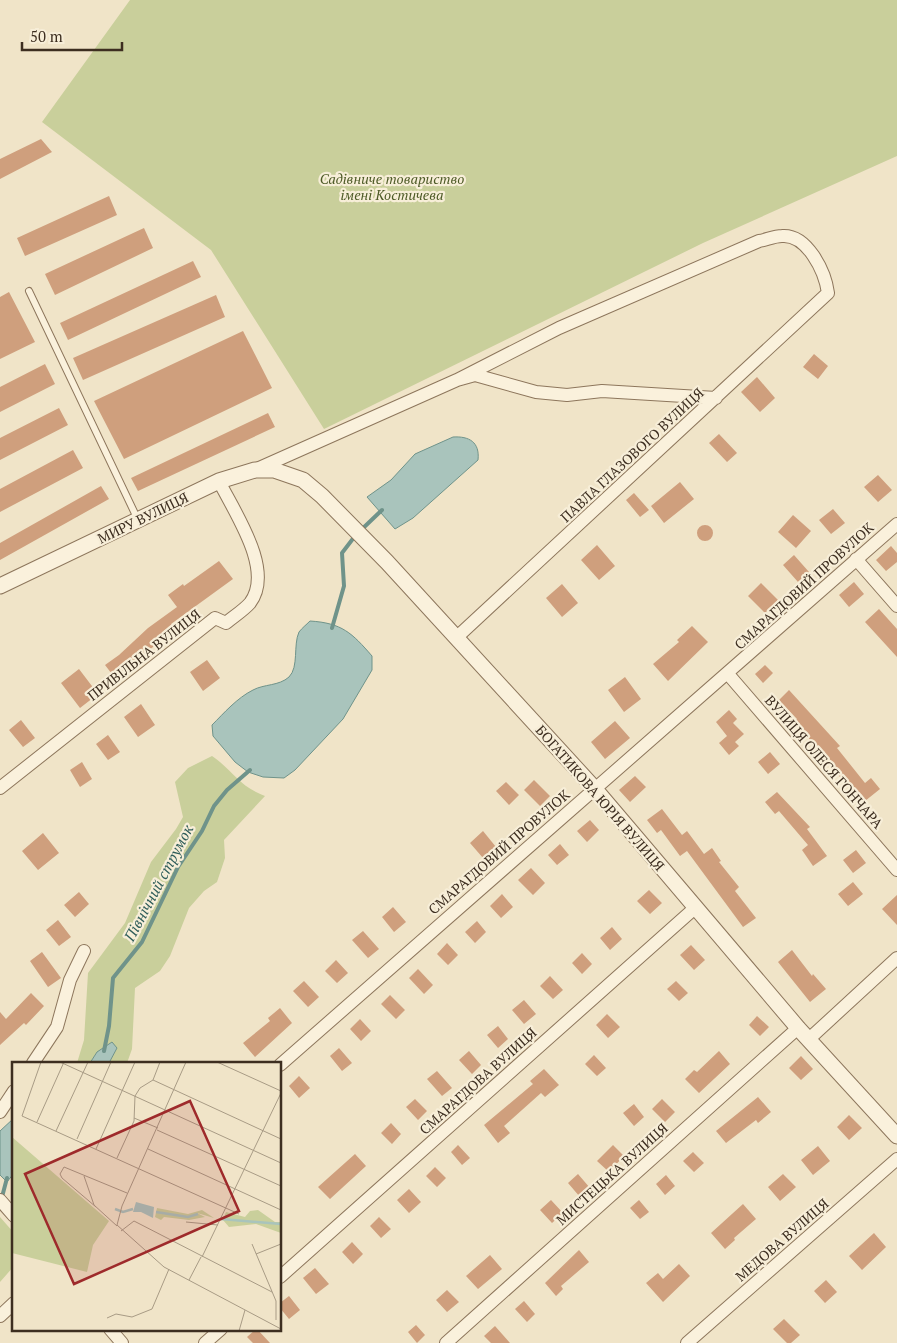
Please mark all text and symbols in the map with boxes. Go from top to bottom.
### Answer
scale bar [22,20,122,52]
text: 50 m [30,26,63,46]
park label: Садівниче товариство імені Костичева [320,169,464,204]
street label: ПАВЛА ГЛАЗОВОГО ВУЛИЦЯ [556,383,707,526]
street label: МИРУ ВУЛИЦЯ [94,487,191,548]
street label: СМАРАГДОВИЙ ПРОВУЛОК [730,517,878,653]
street label: ПРИВІЛЬНА ВУЛИЦЯ [83,604,204,705]
street label: ВУЛИЦЯ ОЛЕСЯ ГОНЧАРА [761,691,888,833]
street label: БОГАТИКОВА ЮРІЯ ВУЛИЦЯ [532,721,669,875]
street label: СМАРАГДОВИЙ ПРОВУЛОК [424,784,574,918]
water label: Північний струмок [118,820,197,945]
street label: СМАРАГДОВА ВУЛИЦЯ [415,1023,540,1138]
inset map [12,1062,281,1330]
street label: МИСТЕЦЬКА ВУЛИЦЯ [552,1118,672,1229]
street label: МЕДОВА ВУЛИЦЯ [731,1194,832,1285]

